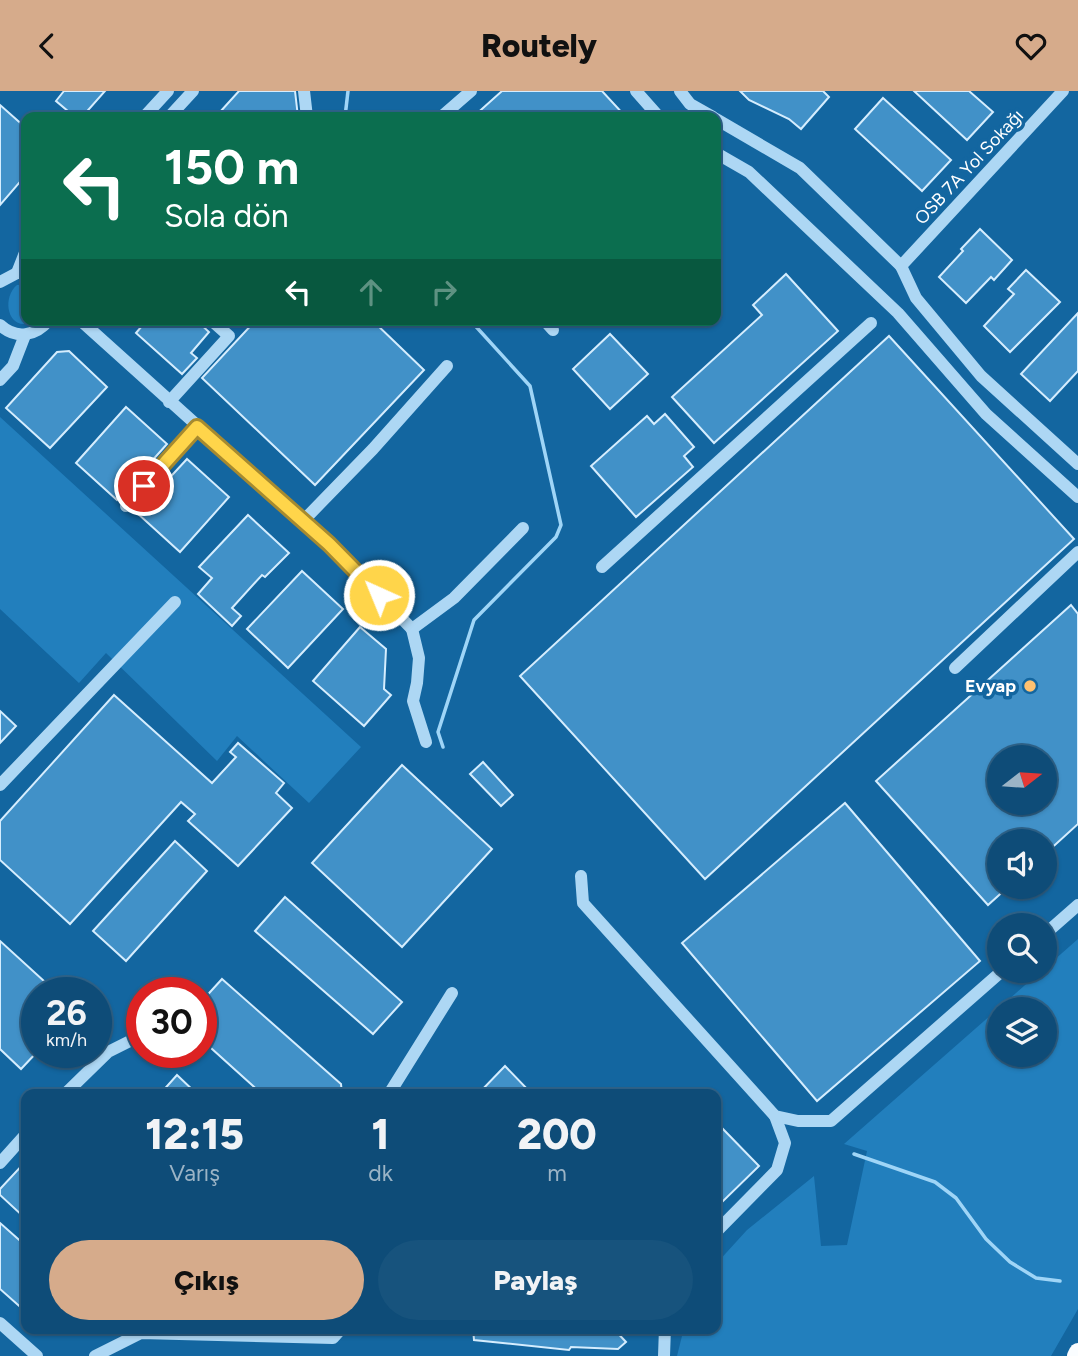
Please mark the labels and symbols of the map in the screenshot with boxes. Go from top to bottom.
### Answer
street label: OSB 7A Yol Sokağı [910,105,1028,229]
pin [114,456,174,516]
position arrow [342,558,416,632]
place label: Evyap [965,675,1016,697]
marker: Evyap [1022,678,1038,694]
north arrow [987,745,1057,815]
speed limit sign: 30 [126,977,217,1068]

